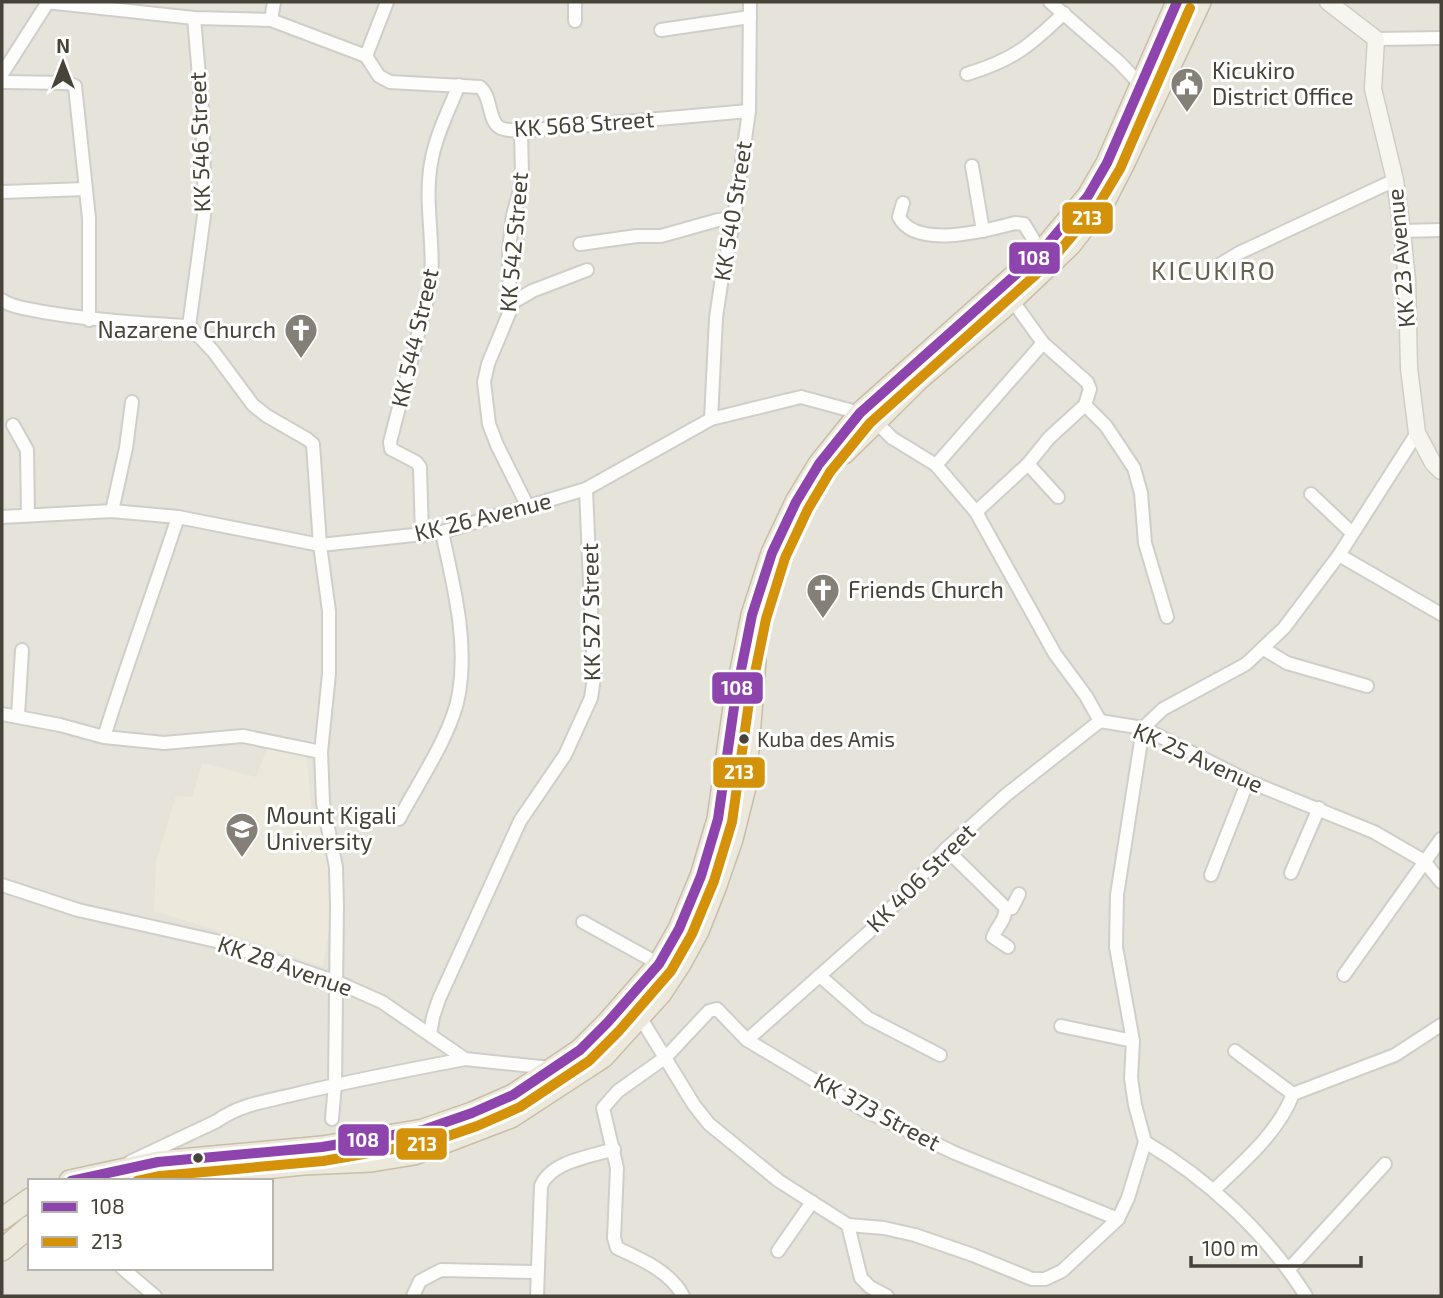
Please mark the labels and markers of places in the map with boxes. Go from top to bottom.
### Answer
place label: Kicukiro District Office [1212,56,1354,110]
public building icon: Kicukiro District Office [1168,65,1206,114]
church icon: Nazarene Church [282,311,320,360]
place label: Nazarene Church [98,315,276,343]
church icon: Friends Church [804,571,842,620]
place label: Friends Church [848,575,1004,603]
place label: Kuba des Amis [757,726,895,751]
marker: Kuba des Amis [737,732,751,746]
place label: Mount Kigali University [266,801,397,855]
school or university icon: Mount Kigali University [223,810,261,859]
unlabelled marker [191,1151,205,1165]

